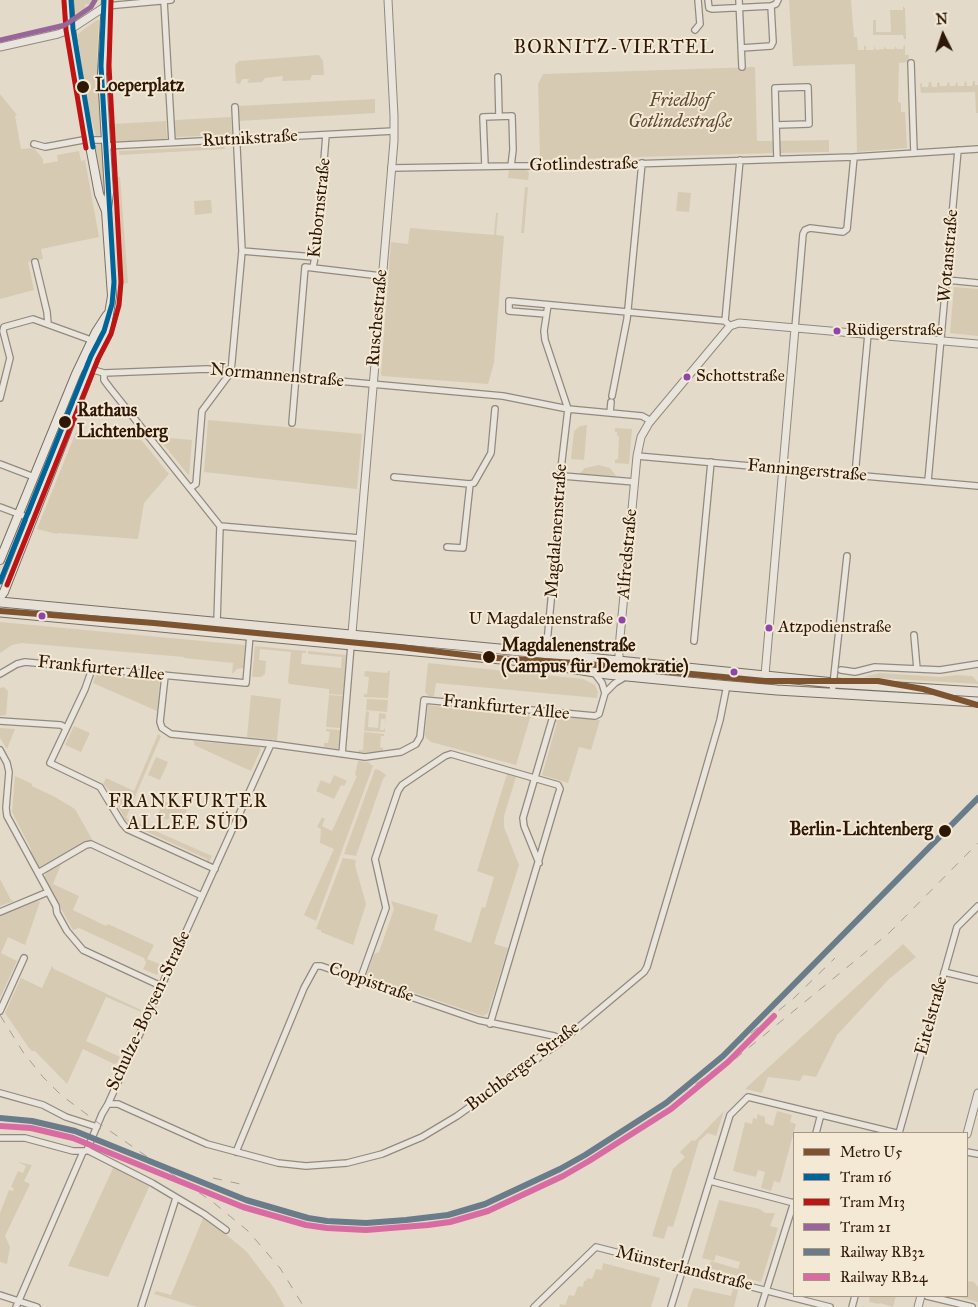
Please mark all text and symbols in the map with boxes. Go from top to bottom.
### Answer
north arrow [918,10,968,60]
text: N [935,11,948,28]
district label: BORNITZ-VIERTEL [512,37,716,59]
place label: Loeperplatz [95,76,184,98]
marker: Loeperplatz [75,79,91,95]
park label: Friedhof Gotlindestraße [628,91,732,134]
street label: Rutnikstraße [202,126,298,152]
street label: Gotlindestraße [529,153,639,177]
street label: Kubornstraße [304,157,336,259]
street label: Wotanstraße [934,209,964,303]
street label: Ruschestraße [363,268,393,368]
place label: Rüdigerstraße [846,321,943,341]
marker: Rüdigerstraße [832,326,842,336]
street label: Normannenstraße [209,359,345,393]
place label: Schottstraße [696,367,785,387]
marker: Schottstraße [682,372,692,382]
place label: Rathaus Lichtenberg [77,401,168,444]
marker: Rathaus Lichtenberg [57,414,73,430]
street label: Fanningerstraße [746,455,868,487]
street label: Magdalenenstraße [542,463,572,599]
street label: Alfredstraße [613,508,643,600]
place label: U Magdalenenstraße [469,610,613,630]
unlabelled marker [37,611,47,621]
marker: U Magdalenenstraße [617,615,627,625]
place label: Atzpodienstraße [778,618,891,638]
marker: Atzpodienstraße [764,623,774,633]
place label: Magdalenenstraße (Campus für Demokratie) [501,636,689,679]
marker: Magdalenenstraße (Campus für Demokratie) [481,649,497,665]
street label: Frankfurter Allee [36,652,166,686]
unlabelled marker [729,667,739,677]
street label: Frankfurter Allee [441,691,571,725]
district label: FRANKFURTER ALLEE SÜD [107,791,269,835]
place label: Berlin-Lichtenberg [789,820,933,842]
marker: Berlin-Lichtenberg [937,823,953,839]
street label: Schulze-Boysen-Straße [102,928,196,1094]
street label: Coppistraße [326,958,416,1008]
street label: Eitelstraße [911,974,953,1058]
street label: Buchberger Straße [462,1017,584,1117]
legend [793,1132,968,1297]
text: Metro U5 [840,1143,902,1161]
text: Tram 16 [840,1168,891,1186]
text: Tram M13 [840,1193,905,1211]
text: Tram 21 [840,1218,891,1236]
street label: Münsterlandstraße [613,1242,755,1296]
text: Railway RB32 [840,1243,925,1261]
text: Railway RB24 [840,1268,927,1286]

